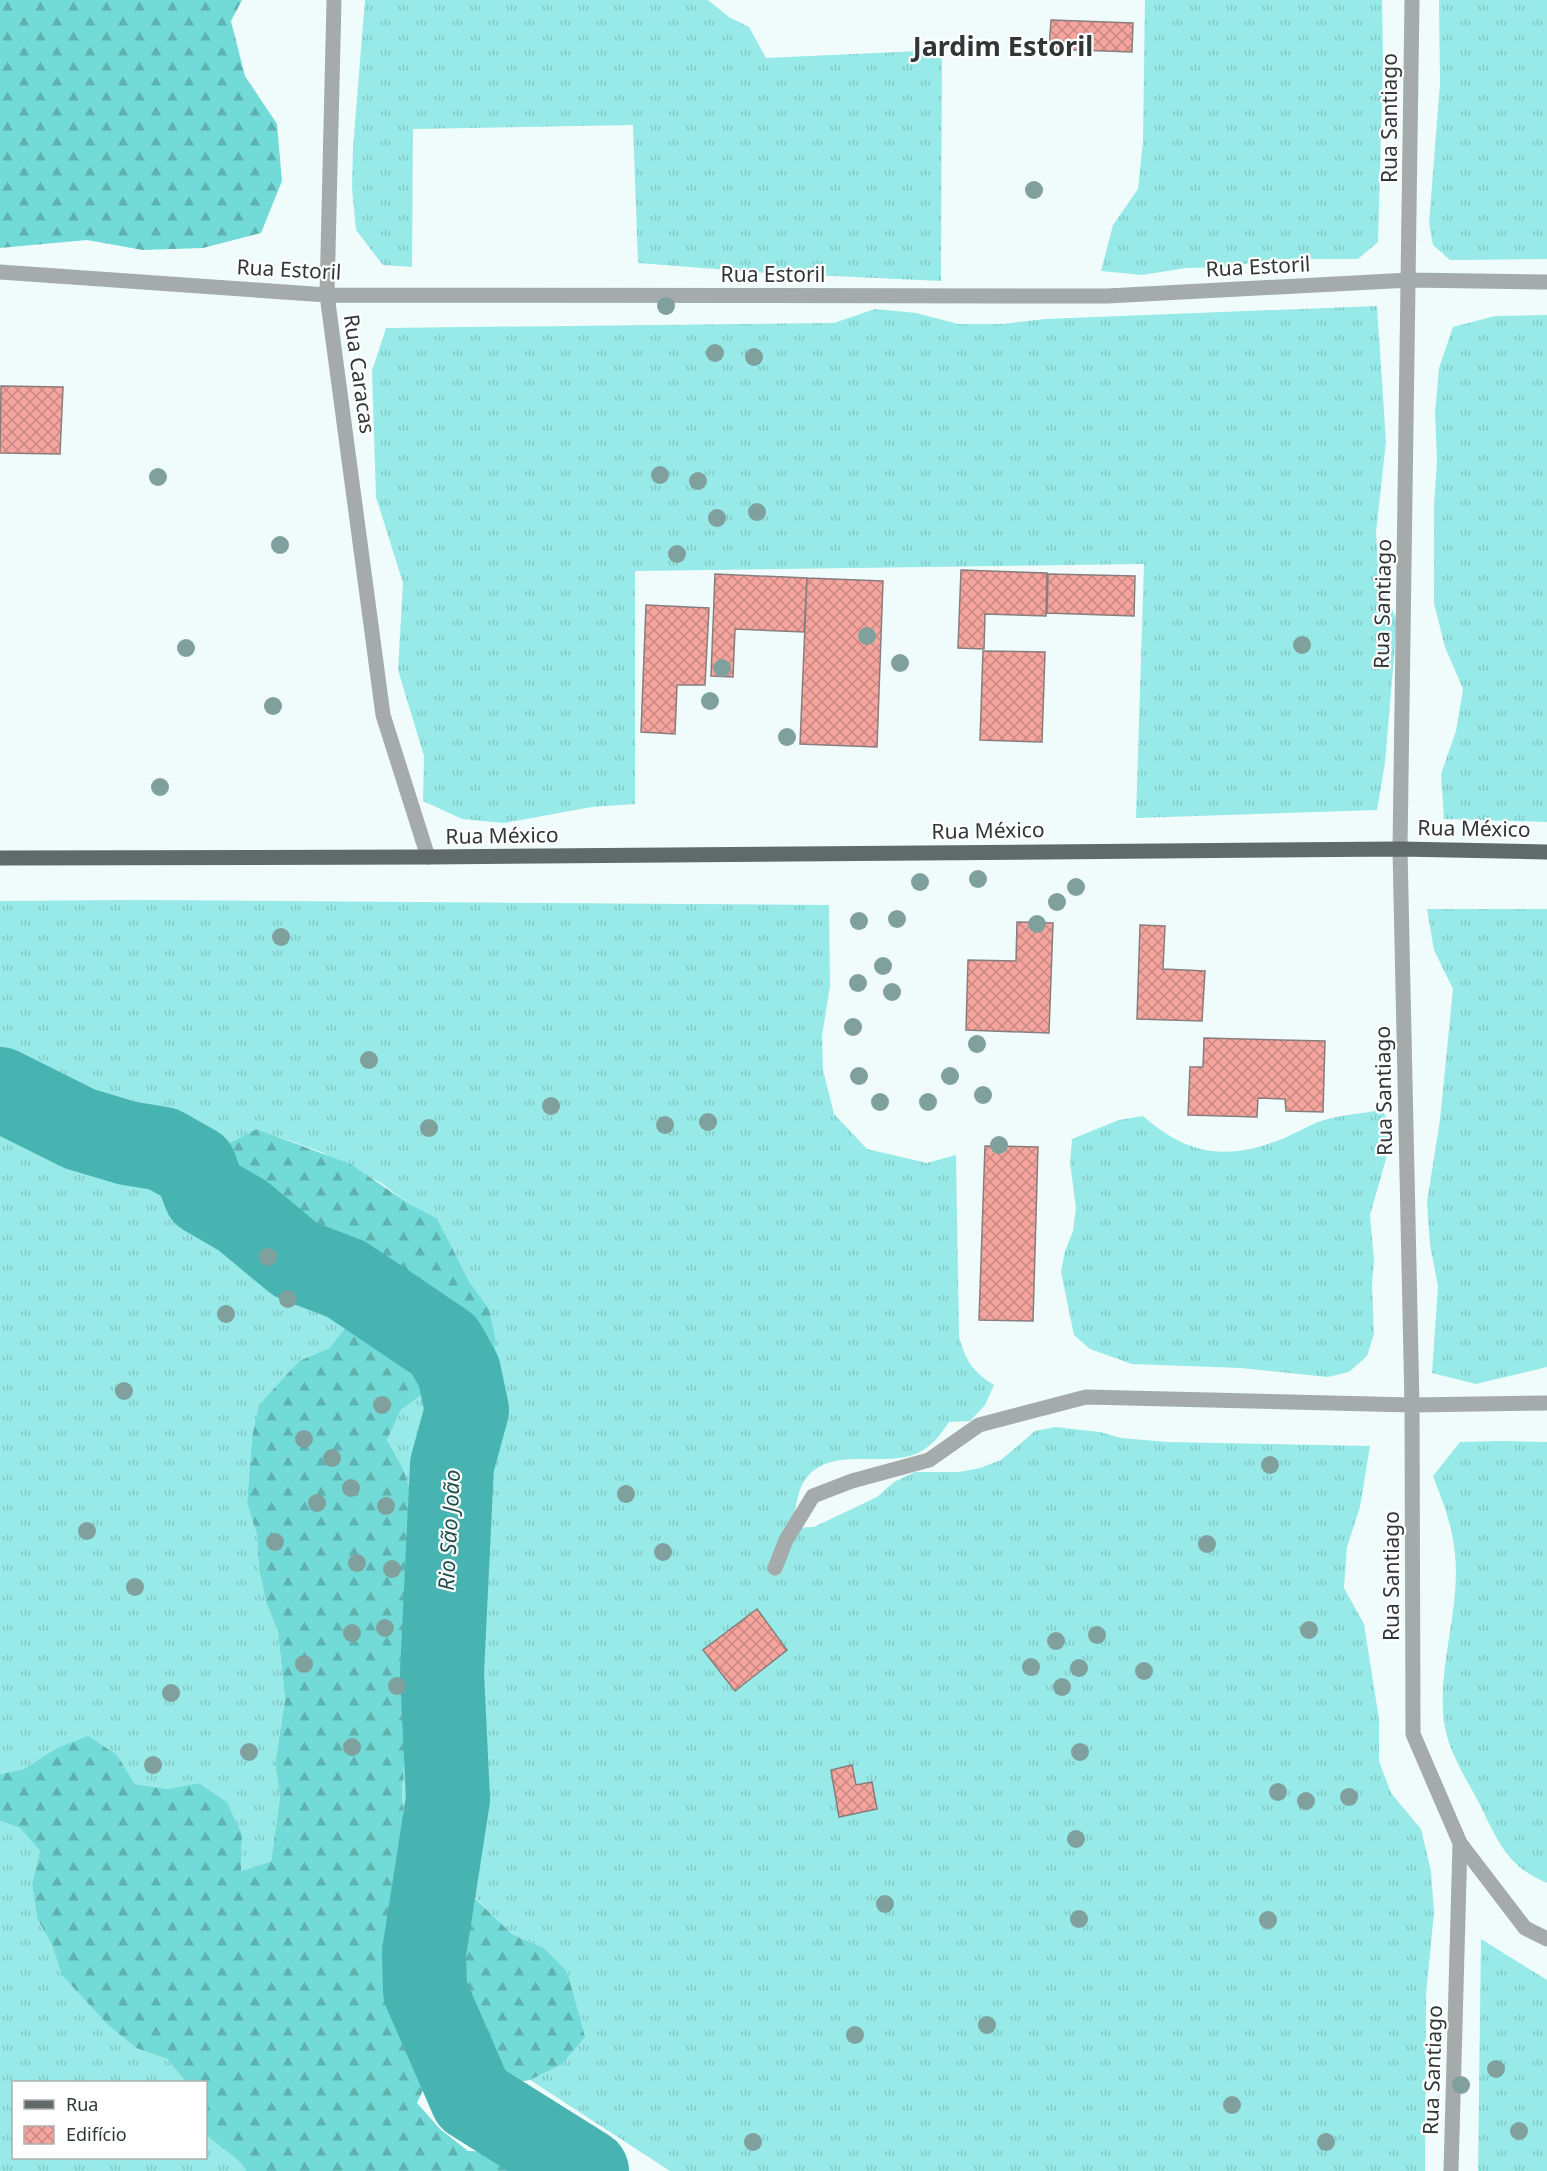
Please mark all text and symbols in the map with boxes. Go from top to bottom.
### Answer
district label: Jardim Estoril [911,27,1093,64]
street label: Rua Santiago [1375,53,1403,183]
street label: Rua Estoril [1205,249,1311,283]
street label: Rua Estoril [236,252,342,286]
street label: Rua Estoril [721,260,825,288]
street label: Rua Caracas [338,312,382,435]
street label: Rua Santiago [1367,539,1397,669]
street label: Rua México [1417,813,1531,843]
street label: Rua México [931,815,1045,845]
street label: Rua México [445,820,559,850]
street label: Rua Santiago [1368,1026,1398,1156]
water label: Rio São João [430,1469,466,1591]
street label: Rua Santiago [1377,1511,1405,1641]
street label: Rua Santiago [1416,2005,1448,2135]
legend [12,2081,207,2159]
text: Rua [66,2092,98,2116]
text: Edifício [66,2122,127,2146]

